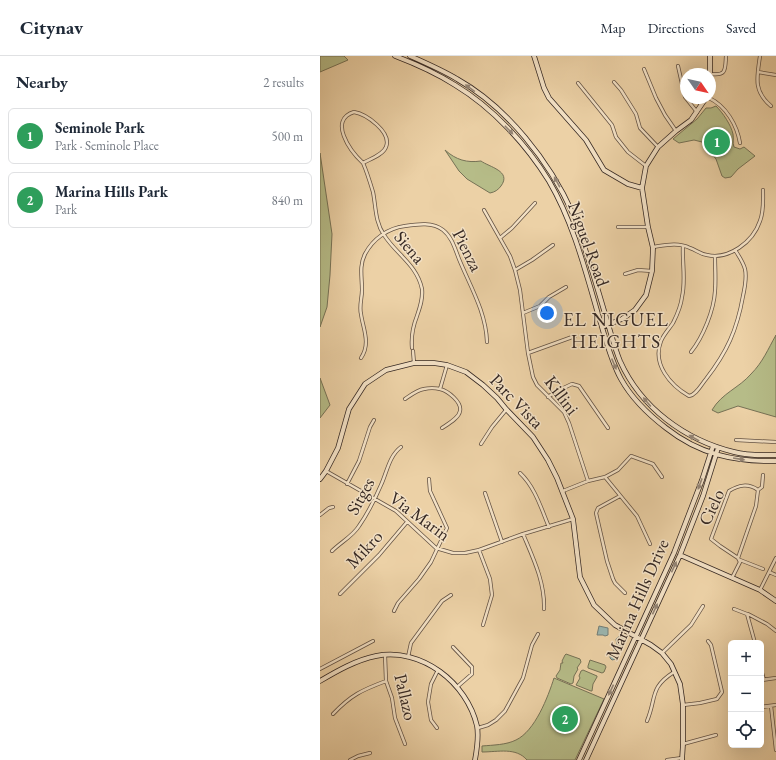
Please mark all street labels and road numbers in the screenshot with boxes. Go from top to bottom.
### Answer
street label: Niguel Road [563,198,615,290]
street label: Pienza [448,225,489,276]
street label: Siena [389,226,431,269]
street label: Parc Vista [485,369,549,434]
street label: Killini [540,371,585,420]
street label: Sitges [341,473,379,519]
street label: Cielo [693,485,729,529]
street label: Via Marin [385,486,455,546]
street label: Mikro [341,525,387,573]
street label: Marina Hills Drive [600,535,674,663]
street label: Pallazo [389,671,423,723]

